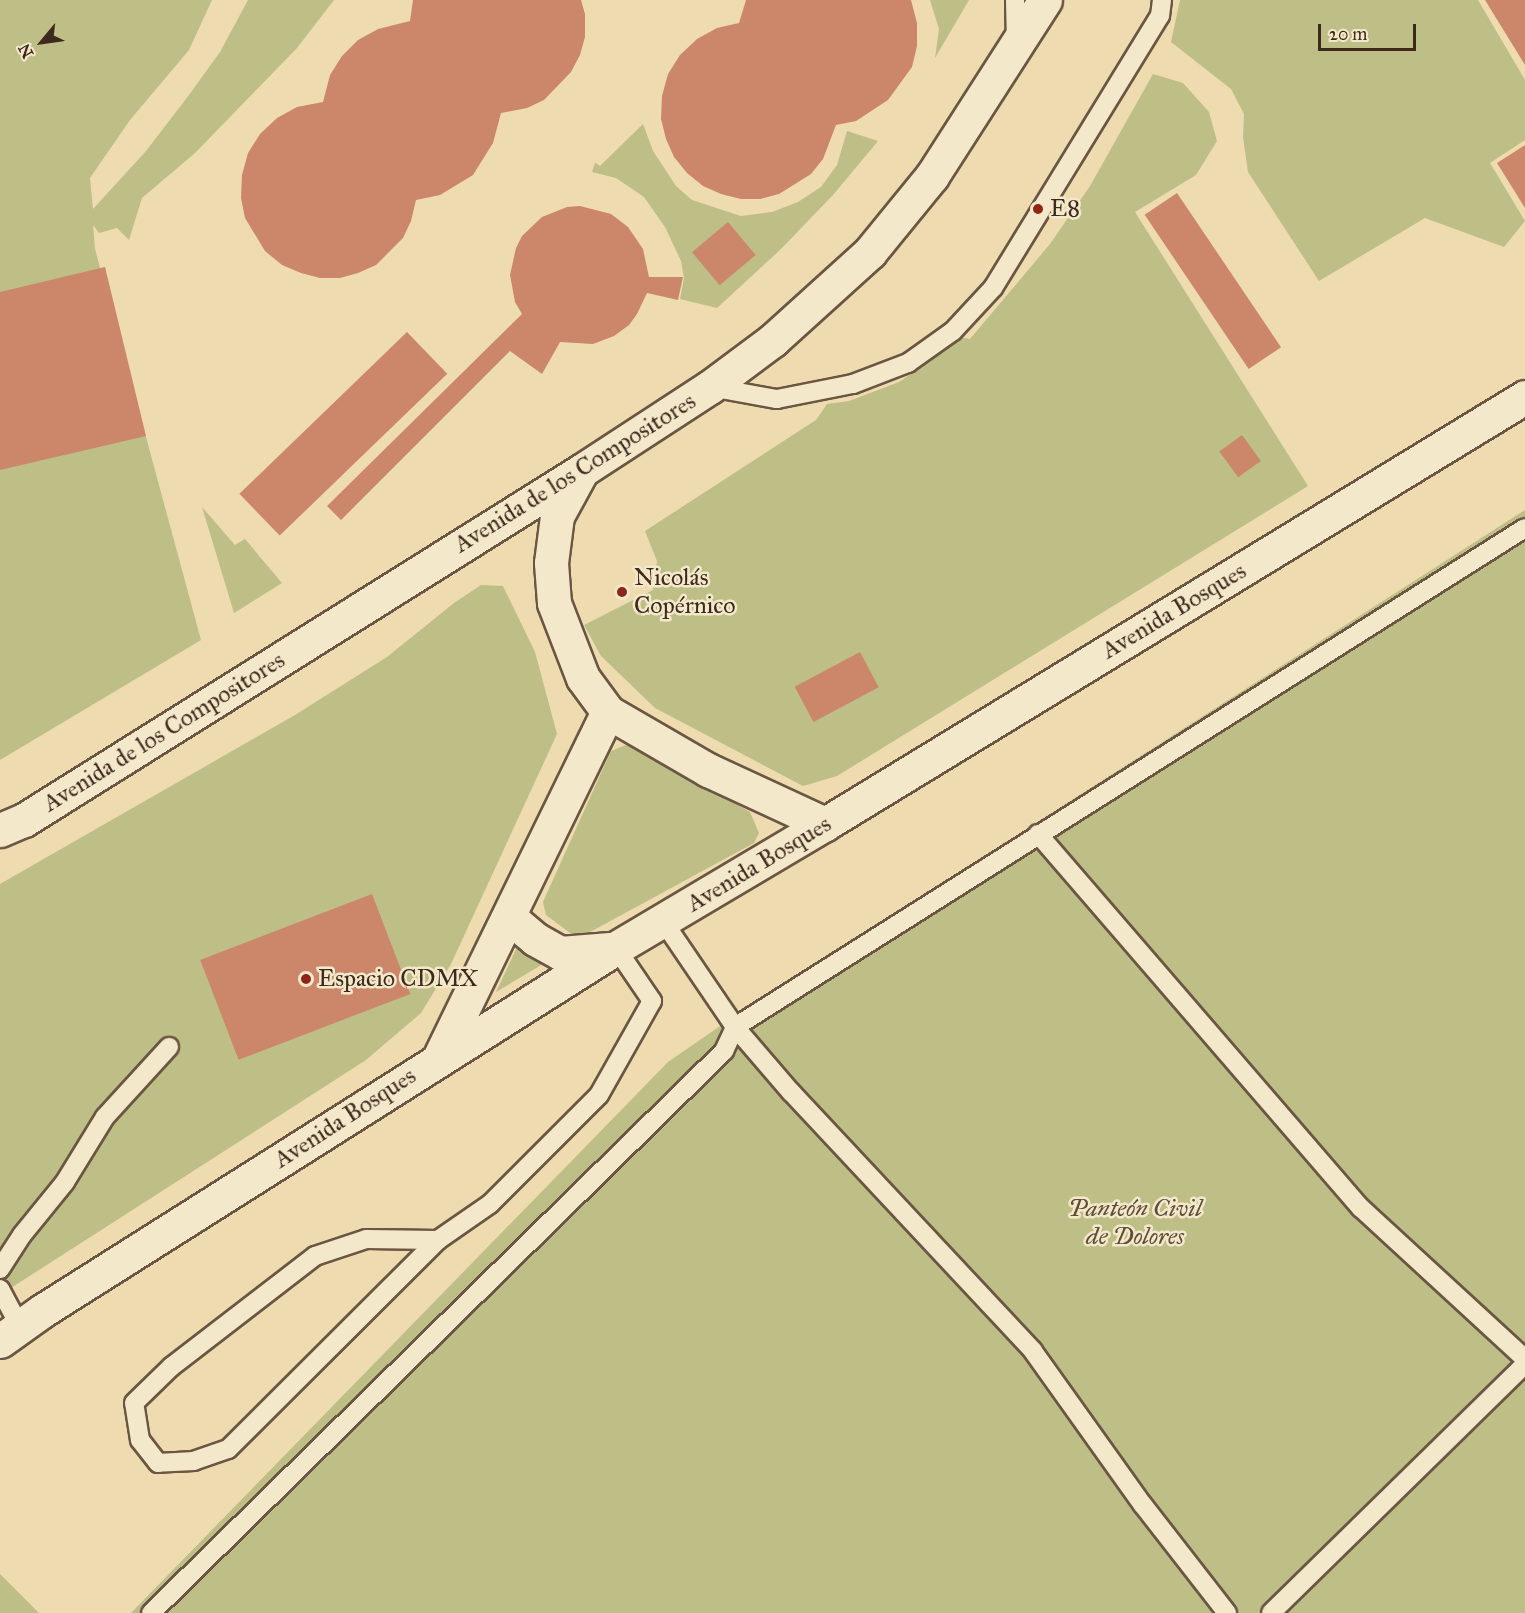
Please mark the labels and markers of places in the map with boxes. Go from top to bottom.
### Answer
place label: E8 [1050,195,1080,223]
marker: E8 [1031,202,1045,216]
place label: Nicolás Copérnico [634,564,736,620]
marker: Nicolás Copérnico [615,585,629,599]
place label: Espacio CDMX [318,965,478,993]
marker: Espacio CDMX [299,972,313,986]

